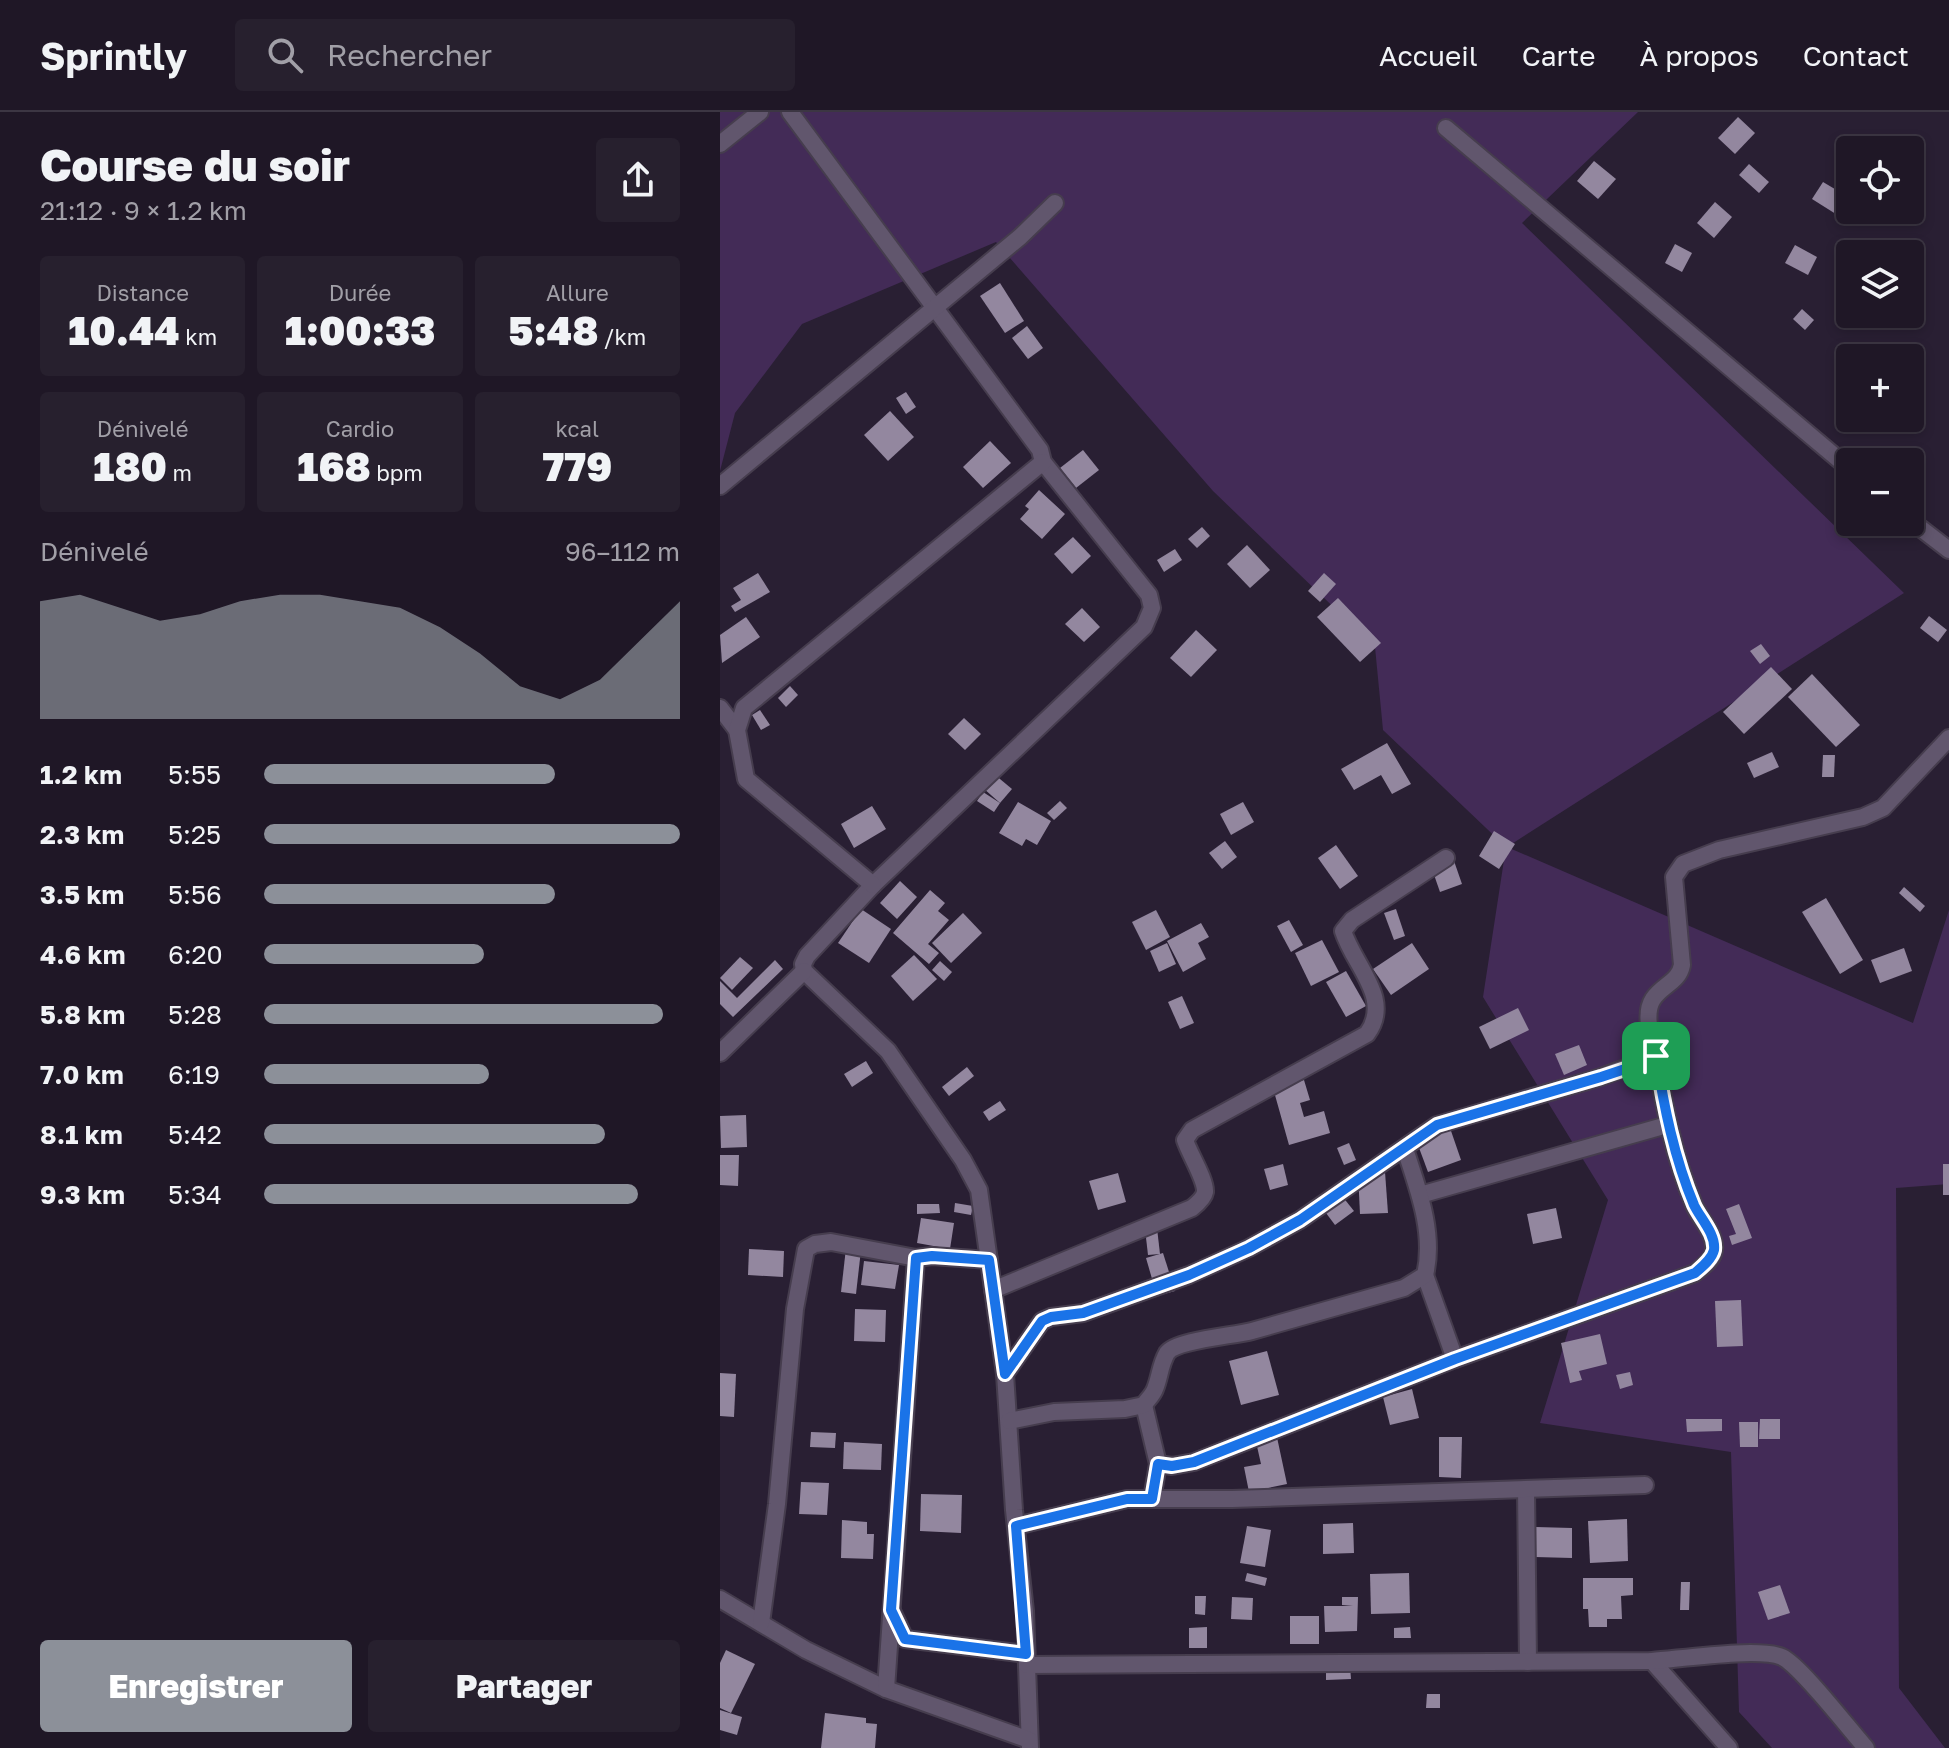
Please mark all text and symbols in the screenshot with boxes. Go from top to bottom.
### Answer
search box [235,19,795,91]
text: Sprintly [40,33,187,78]
icon: search [263,33,307,77]
text: Rechercher [327,37,492,73]
text: Accueil [1379,39,1478,72]
text: Carte [1522,39,1595,72]
text: À propos [1639,39,1759,72]
text: Contact [1803,39,1909,72]
map controls [1836,136,1924,536]
button: locate [1836,136,1924,224]
text: Course du soir [40,138,350,191]
button: share [596,138,680,222]
text: 21:12 · 9 × 1.2 km [40,195,247,226]
button: layers [1836,240,1924,328]
text: Distance [96,279,189,306]
text: Durée [329,279,391,306]
text: Allure [546,279,609,306]
text: 10.44 [68,306,180,354]
text: 1:00:33 [285,306,435,354]
text: 5:48 [508,306,598,354]
text: km [180,323,217,350]
text: /km [598,323,646,350]
button: + [1836,344,1924,432]
text: Dénivelé [97,415,189,442]
text: Cardio [326,415,394,442]
text: kcal [556,415,599,442]
text: 180 [93,442,167,490]
text: 168 [297,442,371,490]
text: 779 [542,442,612,490]
button: − [1836,448,1924,536]
text: m [167,459,192,486]
text: bpm [371,459,423,486]
text: Dénivelé [40,536,149,567]
text: 96–112 m [565,536,680,567]
text: 1.2 km [40,759,122,790]
text: 5:55 [168,759,221,790]
text: 2.3 km [40,819,124,850]
text: 5:25 [168,819,221,850]
text: 3.5 km [40,879,124,910]
text: 5:56 [168,879,222,910]
text: 4.6 km [40,939,125,970]
text: 6:20 [168,939,223,970]
text: 5.8 km [40,999,125,1030]
text: 5:28 [168,999,222,1030]
pin [1622,1022,1690,1090]
icon: arrive [1634,1034,1678,1078]
text: 7.0 km [40,1059,124,1090]
text: 6:19 [168,1059,220,1090]
text: 8.1 km [40,1119,123,1150]
text: 5:42 [168,1119,222,1150]
text: 9.3 km [40,1179,125,1210]
text: 5:34 [168,1179,222,1210]
button: Enregistrer [40,1640,352,1732]
button: Partager [368,1640,680,1732]

